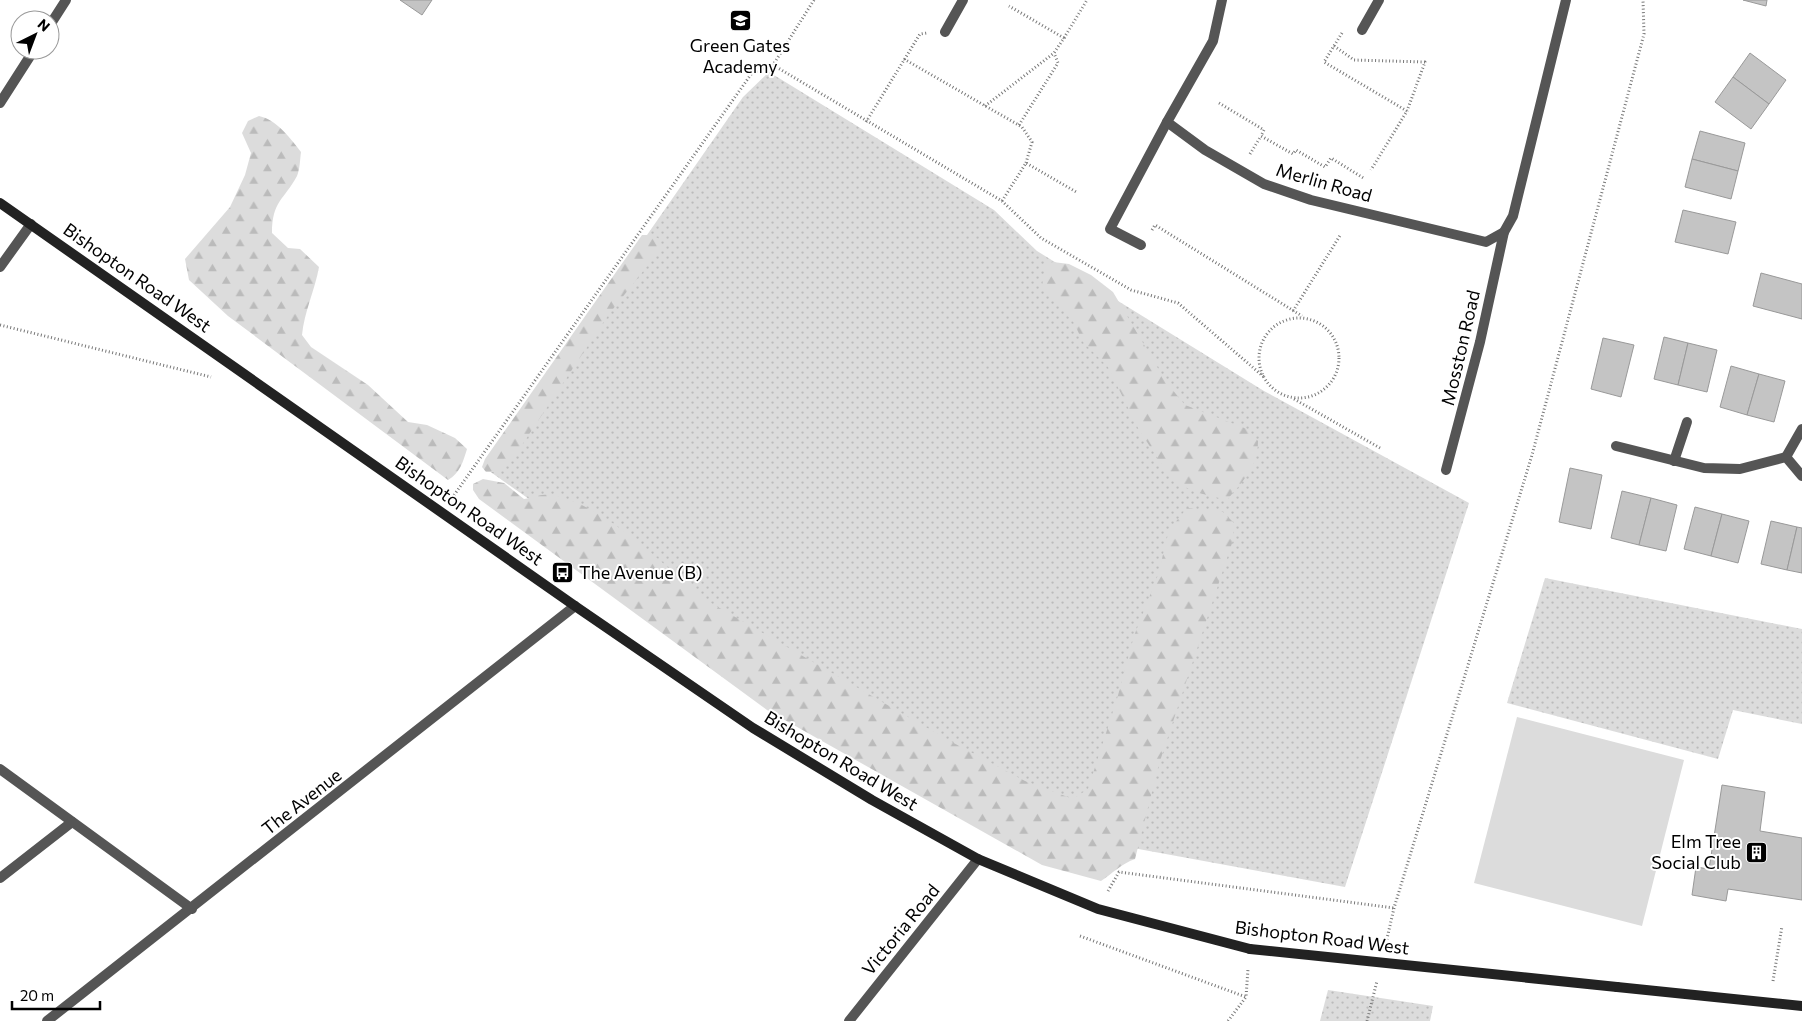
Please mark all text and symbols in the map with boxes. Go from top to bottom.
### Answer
school or university icon: Green Gates Academy [728,9,752,33]
north arrow [10,10,60,60]
text: N [34,15,54,35]
place label: Green Gates Academy [690,34,790,77]
street label: Merlin Road [1274,158,1375,206]
street label: Bishopton Road West [59,218,216,336]
street label: Mosston Road [1436,288,1484,408]
street label: Bishopton Road West [391,451,548,569]
bus stop icon: The Avenue (B) [551,561,575,585]
place label: The Avenue (B) [579,561,702,583]
street label: Bishopton Road West [761,706,922,815]
street label: The Avenue [257,763,346,839]
place label: Elm Tree Social Club [1651,830,1741,873]
building icon: Elm Tree Social Club [1745,840,1769,864]
street label: Victoria Road [857,879,944,979]
street label: Bishopton Road West [1234,915,1411,959]
scale bar [12,978,100,1010]
text: 20 m [20,986,54,1004]

